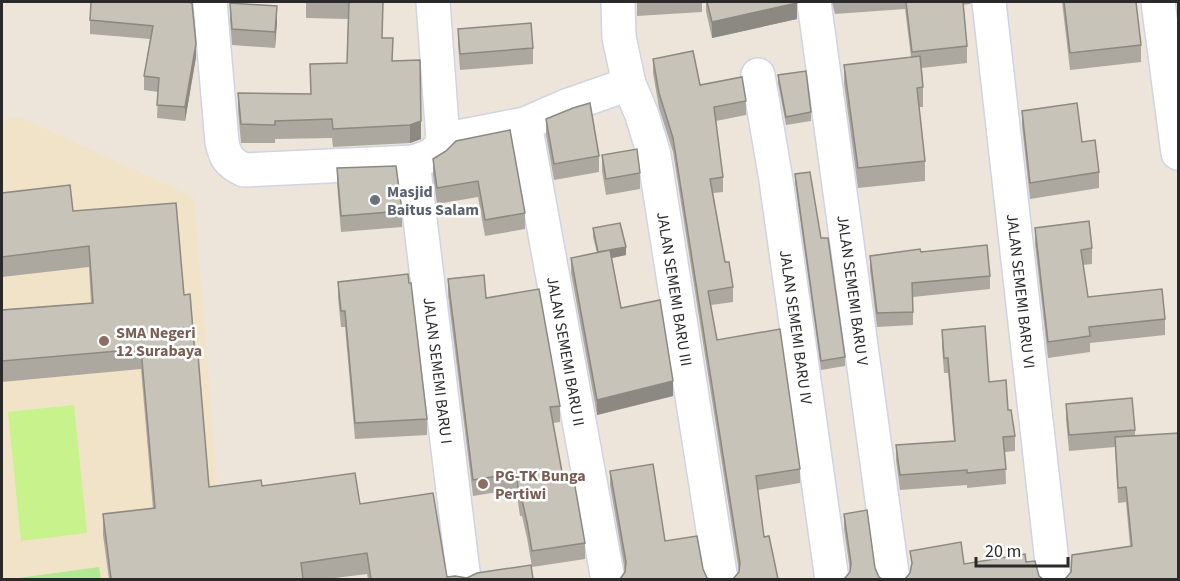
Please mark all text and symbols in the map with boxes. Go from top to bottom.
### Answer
place label: Masjid Baitus Salam [387,181,479,221]
marker: Masjid Baitus Salam [368,193,382,207]
street label: JALAN SEMEMI BARU III [651,210,697,368]
street label: JALAN SEMEMI BARU VI [1001,213,1040,370]
street label: JALAN SEMEMI BARU V [831,214,874,368]
street label: JALAN SEMEMI BARU IV [774,248,817,407]
street label: JALAN SEMEMI BARU II [541,275,590,428]
street label: JALAN SEMEMI BARU I [418,296,457,445]
place label: SMA Negeri 12 Surabaya [116,322,202,362]
marker: SMA Negeri 12 Surabaya [97,334,111,348]
place label: PG-TK Bunga Pertiwi [495,465,586,505]
marker: PG-TK Bunga Pertiwi [476,477,490,491]
scale bar [976,530,1068,568]
text: 20 m [985,539,1021,564]

